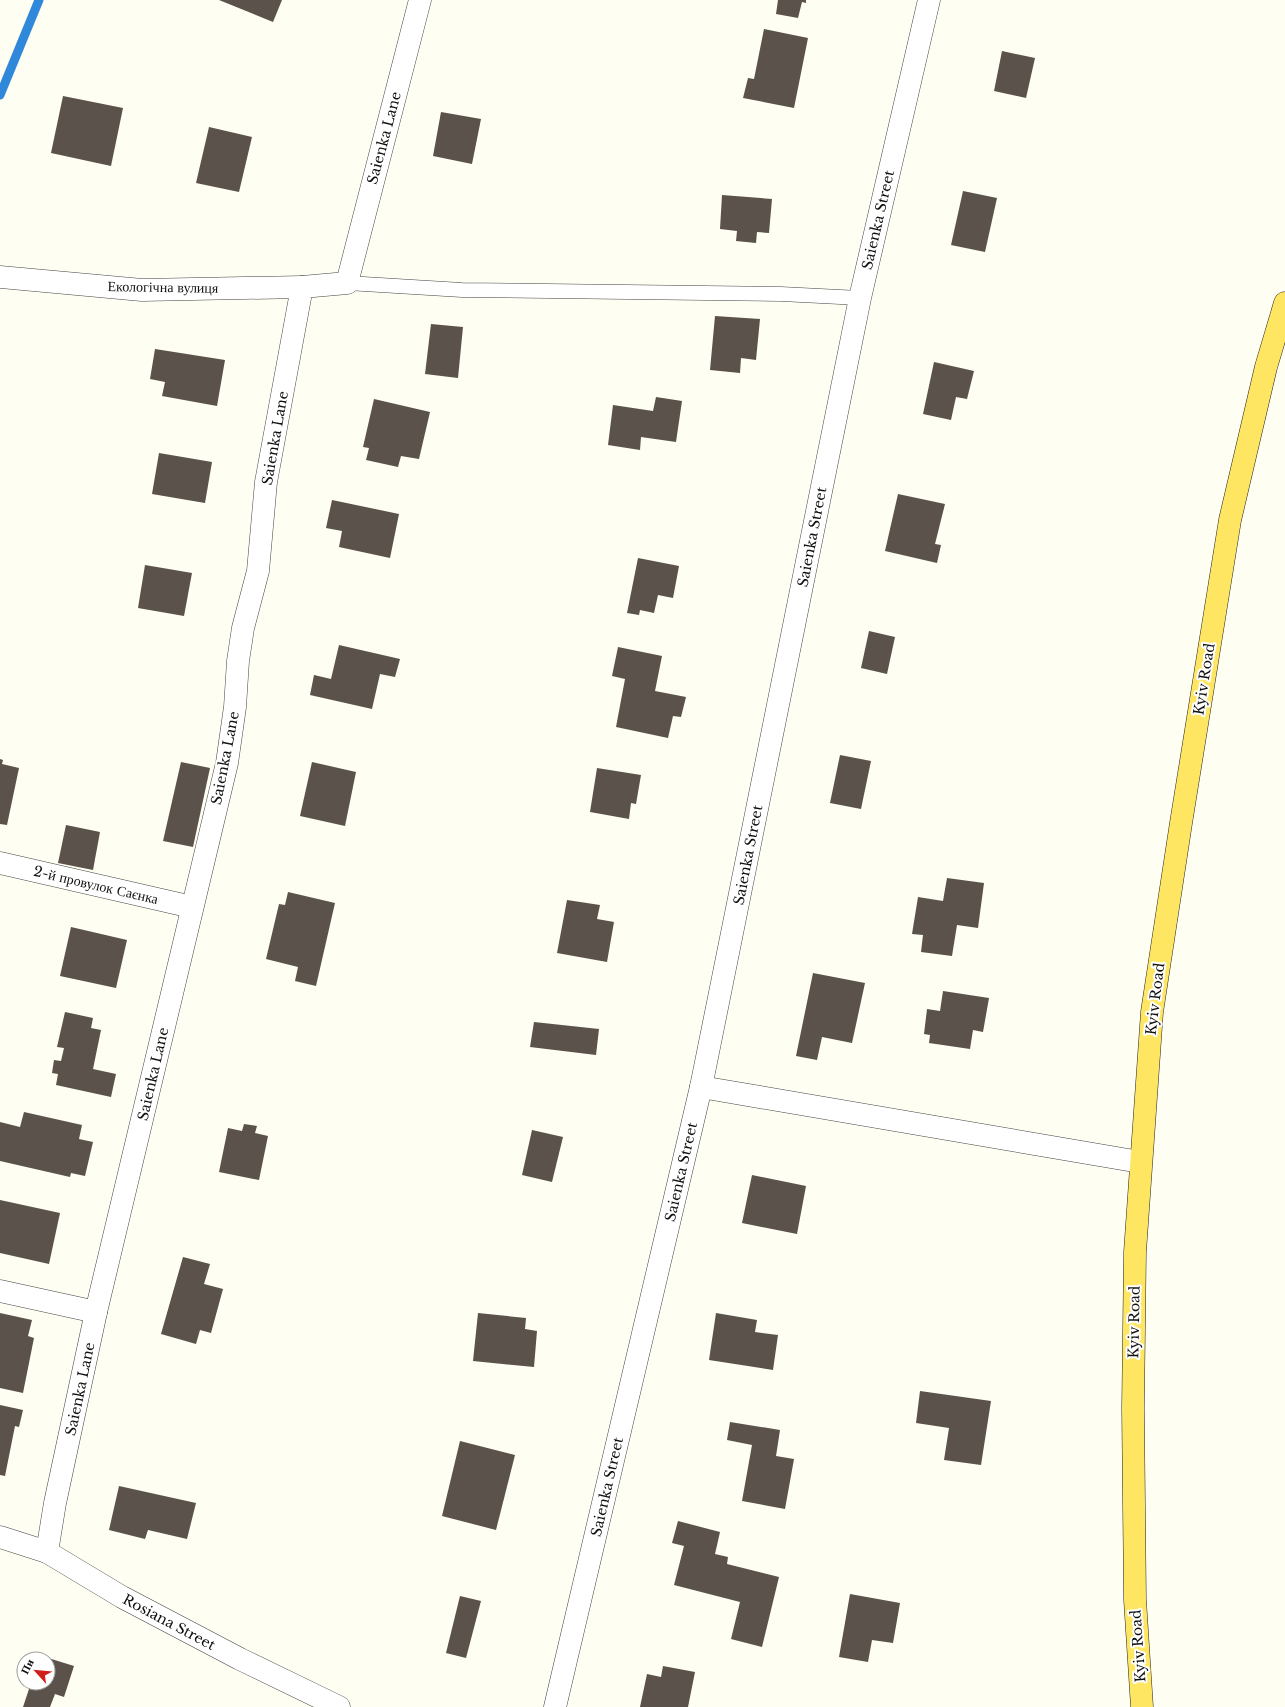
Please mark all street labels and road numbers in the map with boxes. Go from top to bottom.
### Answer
street label: Saienka Lane [363,90,405,186]
street label: Saienka Street [858,168,898,272]
street label: Екологічна вулиця [107,277,219,297]
street label: Saienka Lane [258,390,292,486]
street label: Saienka Street [793,485,831,589]
street label: Kyiv Road [1189,641,1219,716]
street label: Saienka Lane [207,710,243,806]
street label: Saienka Street [729,803,767,907]
street label: 2-й провулок Саєнка [32,862,161,908]
street label: Kyiv Road [1142,961,1168,1036]
street label: Saienka Lane [134,1026,172,1122]
street label: Saienka Street [661,1120,701,1224]
street label: Kyiv Road [1124,1285,1144,1359]
street label: Saienka Lane [61,1341,99,1437]
street label: Saienka Street [587,1435,627,1539]
street label: Rosiana Street [120,1590,219,1654]
street label: Kyiv Road [1126,1609,1150,1683]

